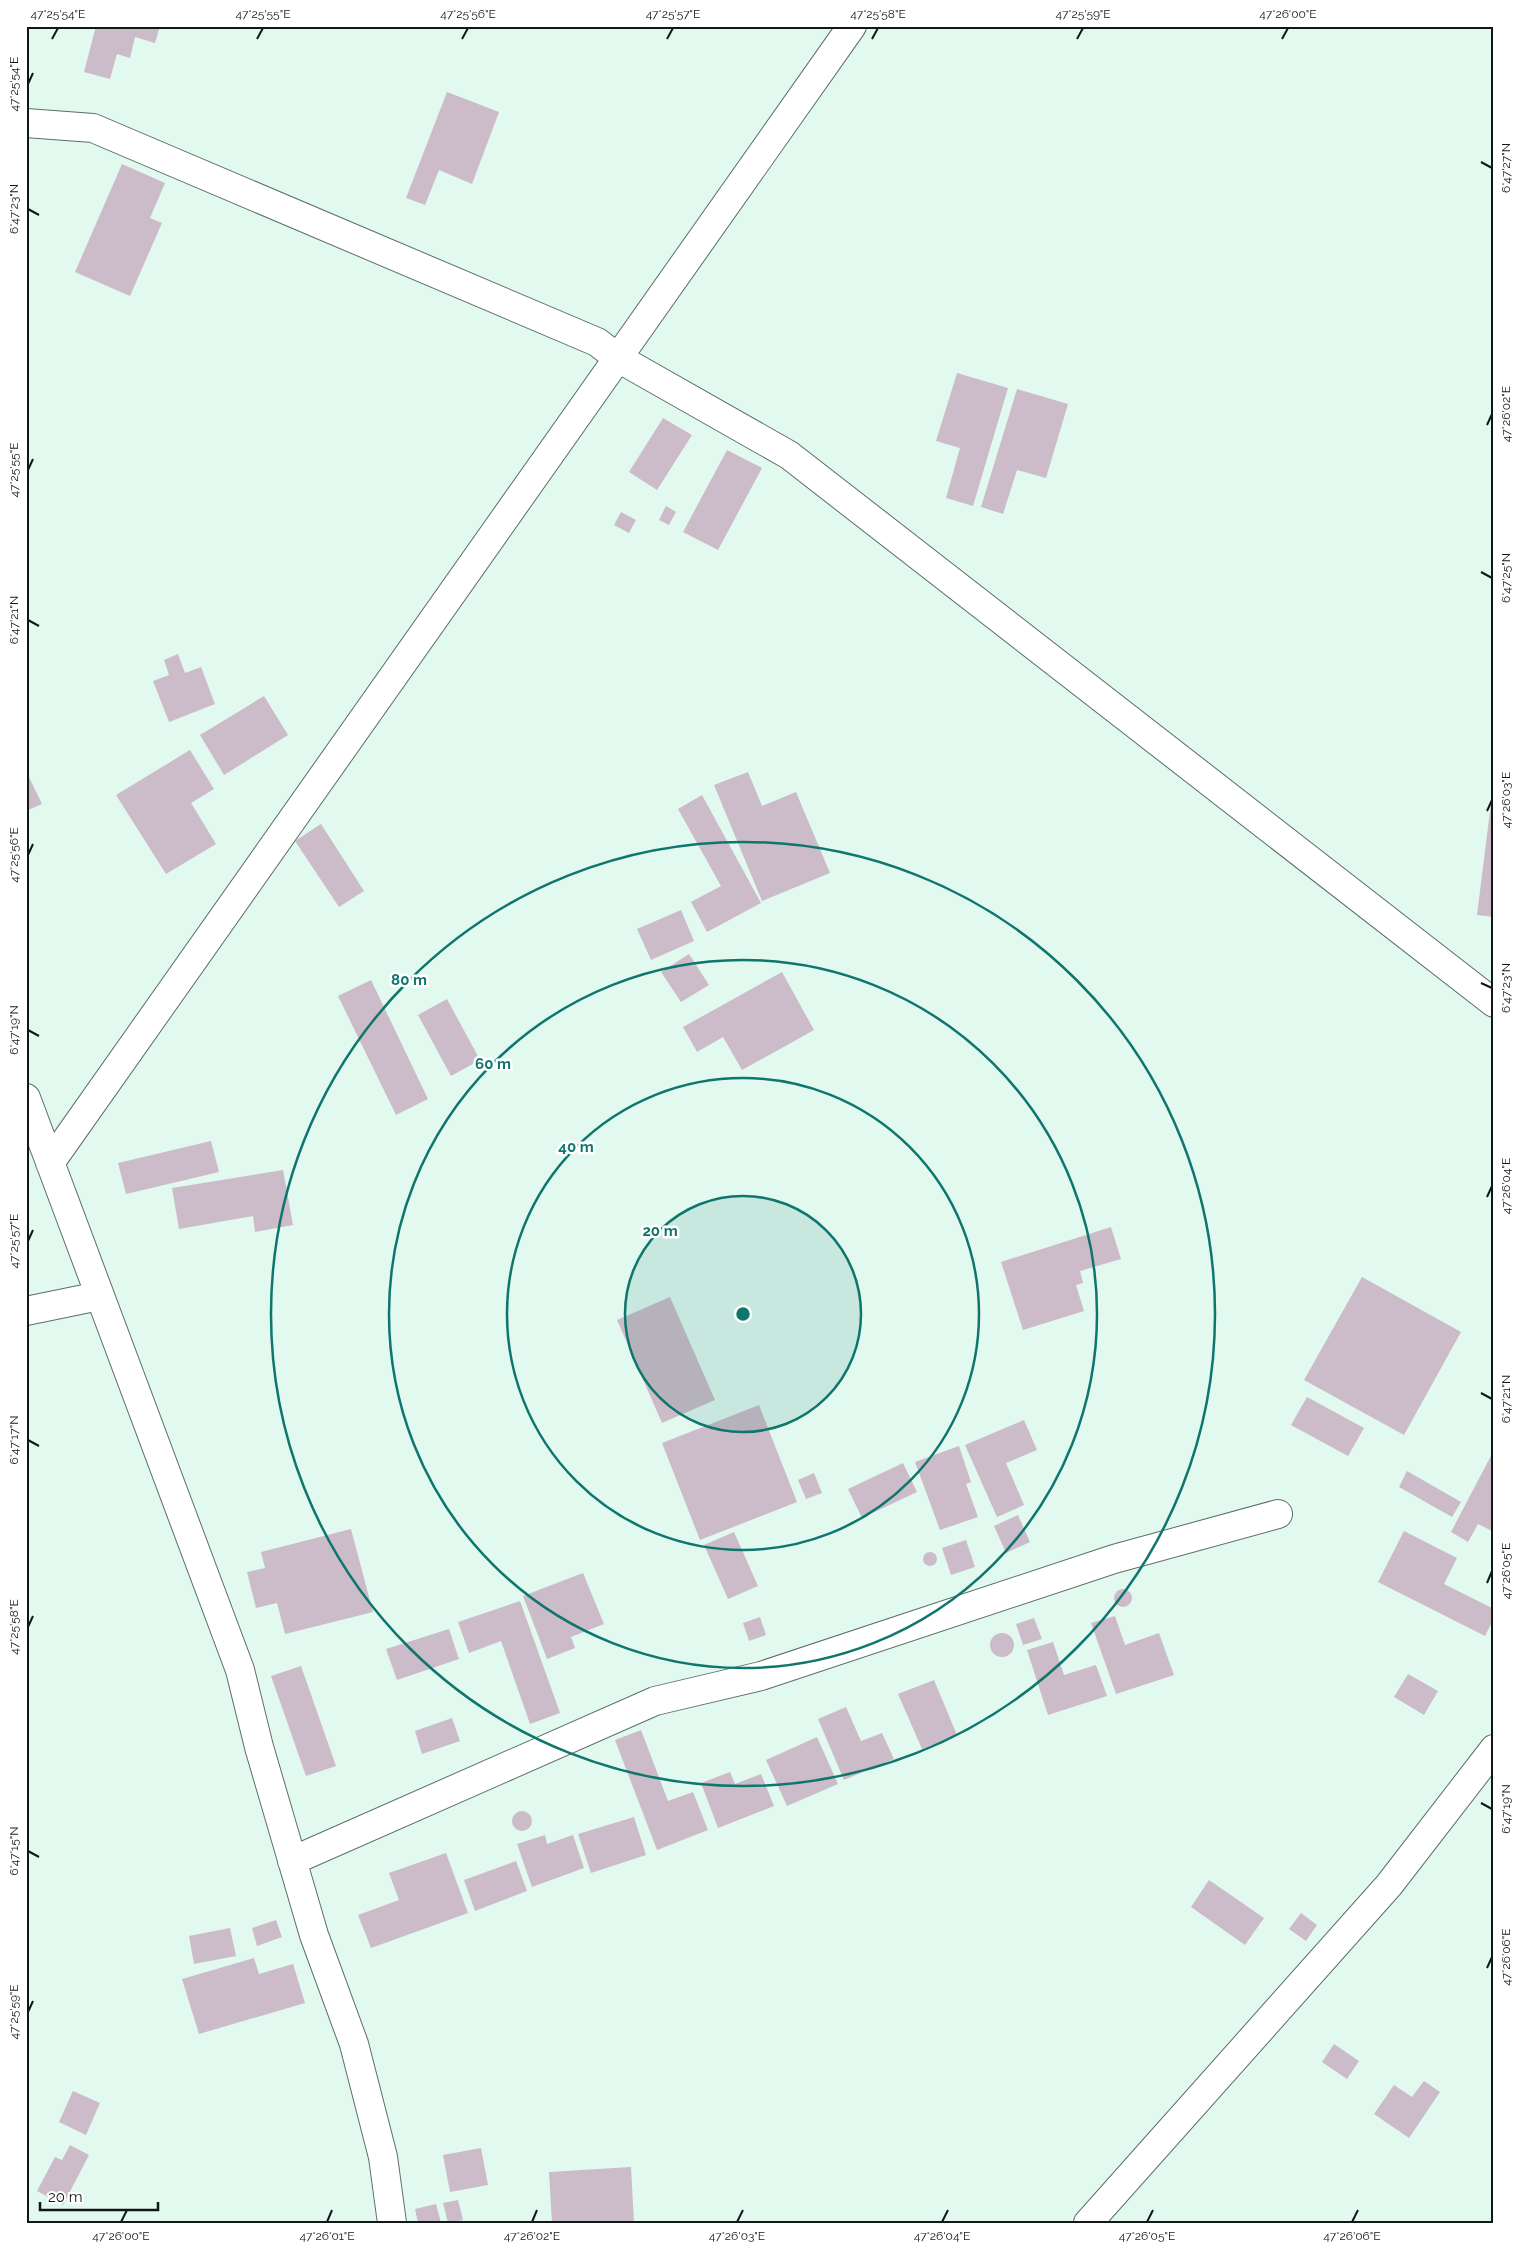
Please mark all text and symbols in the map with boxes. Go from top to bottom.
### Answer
text: 47°25'54"E [31,7,85,21]
text: 47°25'55"E [236,7,290,21]
text: 47°25'56"E [440,7,496,21]
text: 47°25'57"E [646,7,700,21]
text: 47°25'58"E [850,7,906,21]
text: 47°25'59"E [1055,7,1111,21]
text: 47°26'00"E [1259,7,1317,21]
text: 47°25'54"E [7,57,21,111]
text: 6°47'27"N [1499,143,1513,193]
text: 6°47'23"N [7,184,21,234]
text: 47°26'02"E [1499,386,1513,442]
text: 47°25'55"E [7,443,21,497]
text: 6°47'25"N [1499,553,1513,603]
text: 6°47'21"N [7,596,21,644]
text: 47°26'03"E [1499,772,1513,828]
text: 47°25'56"E [7,827,21,883]
text: 6°47'23"N [1499,963,1513,1013]
text: 80 m [391,971,427,989]
text: 6°47'19"N [7,1005,21,1055]
text: 60 m [475,1055,511,1073]
text: 40 m [558,1138,594,1156]
text: 47°26'04"E [1499,1158,1513,1214]
text: 47°25'57"E [7,1214,21,1268]
text: 20 m [642,1222,678,1240]
centre of rings [734,1305,752,1323]
text: 6°47'21"N [1499,1375,1513,1423]
text: 6°47'17"N [7,1416,21,1464]
text: 47°26'05"E [1499,1543,1513,1599]
text: 47°25'58"E [7,1599,21,1655]
text: 6°47'19"N [1499,1784,1513,1834]
text: 6°47'15"N [7,1826,21,1876]
text: 47°26'06"E [1499,1928,1513,1986]
text: 47°25'59"E [7,1984,21,2040]
scale bar [40,2179,158,2211]
text: 20 m [48,2188,83,2206]
text: 47°26'00"E [92,2229,150,2243]
text: 47°26'01"E [300,2229,354,2243]
text: 47°26'02"E [504,2229,560,2243]
text: 47°26'03"E [709,2229,765,2243]
text: 47°26'04"E [914,2229,970,2243]
text: 47°26'05"E [1119,2229,1175,2243]
text: 47°26'06"E [1323,2229,1381,2243]

